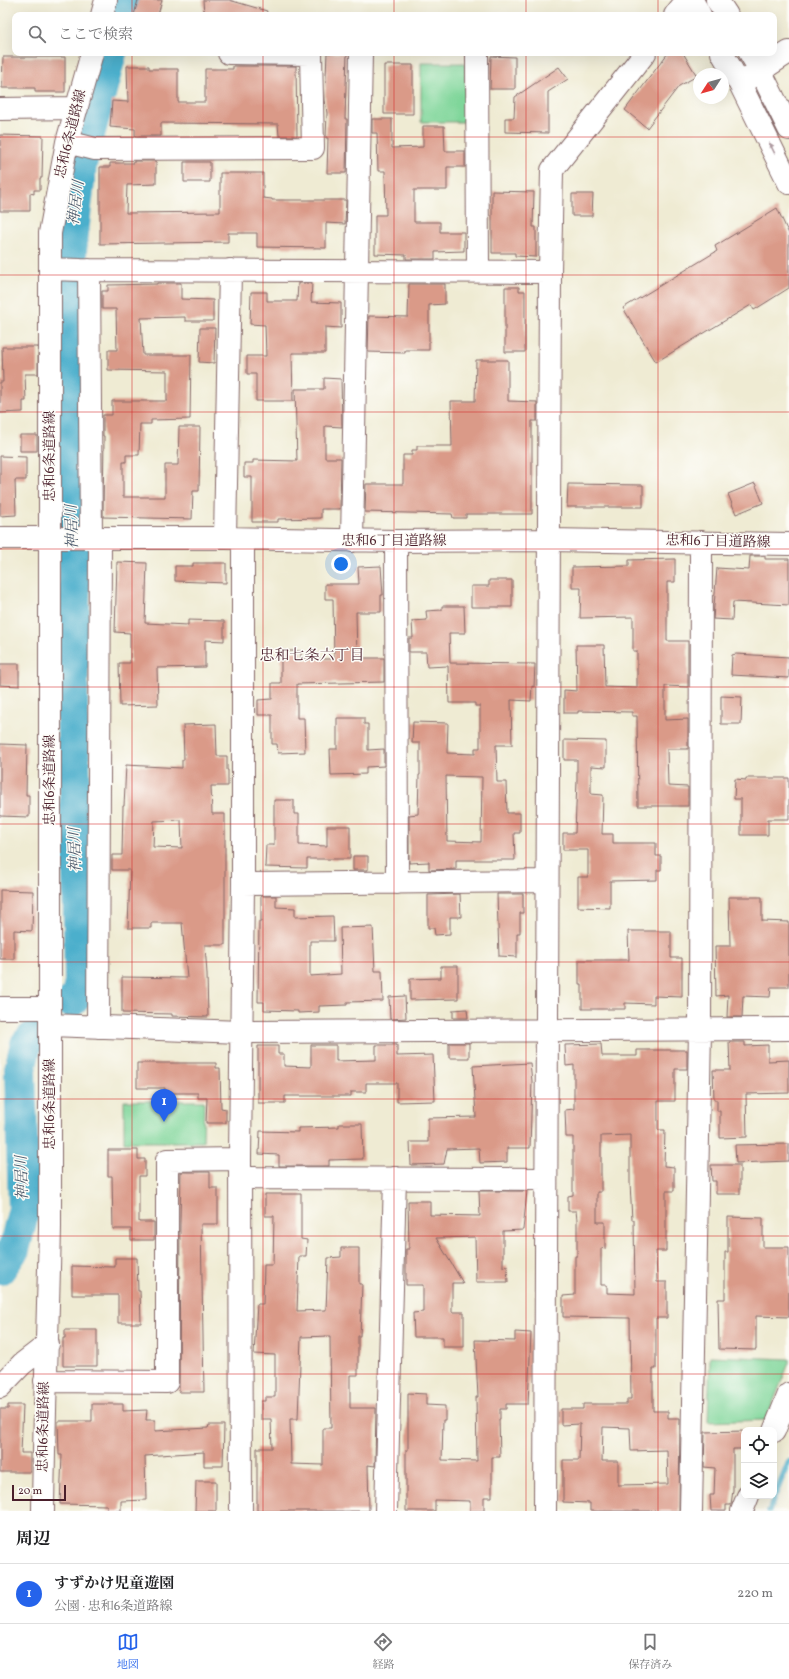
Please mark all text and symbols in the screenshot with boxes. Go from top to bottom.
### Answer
search box [12,12,777,56]
icon: search [26,23,48,45]
text: ここで検索 [58,25,133,46]
north arrow [693,68,729,104]
street label: 忠和6条道路線 [51,88,91,180]
one-way arrow [769,142,775,154]
water label: 神居川 [64,177,90,227]
street label: 忠和6条道路線 [41,410,60,502]
water label: 神居川 [62,502,84,550]
street label: 忠和6丁目道路線 [341,532,447,551]
street label: 忠和6丁目道路線 [665,532,771,552]
your location [331,554,351,574]
district label: 忠和七条六丁目 [259,646,365,667]
street label: 忠和6条道路線 [41,734,60,826]
water label: 神居川 [65,825,87,873]
street label: 忠和6条道路線 [41,1058,60,1150]
pin: 1 [151,1089,177,1122]
water label: 神居川 [12,1153,34,1201]
street label: 忠和6条道路線 [34,1381,54,1473]
map controls [741,1427,777,1499]
button: locate [741,1427,777,1463]
button: layers [741,1463,777,1499]
scale bar [12,1483,66,1502]
text: 20 m [18,1484,42,1499]
text: 周辺 [16,1528,50,1551]
text: すずかけ児童遊園 [54,1574,174,1595]
text: 1 [26,1585,32,1603]
text: 220 m [737,1585,773,1603]
text: 公園 · 忠和6条道路線 [54,1598,172,1616]
tab: 地図 [117,1631,139,1673]
tab: 経路 [372,1631,394,1673]
tab: 保存済み [628,1631,672,1673]

